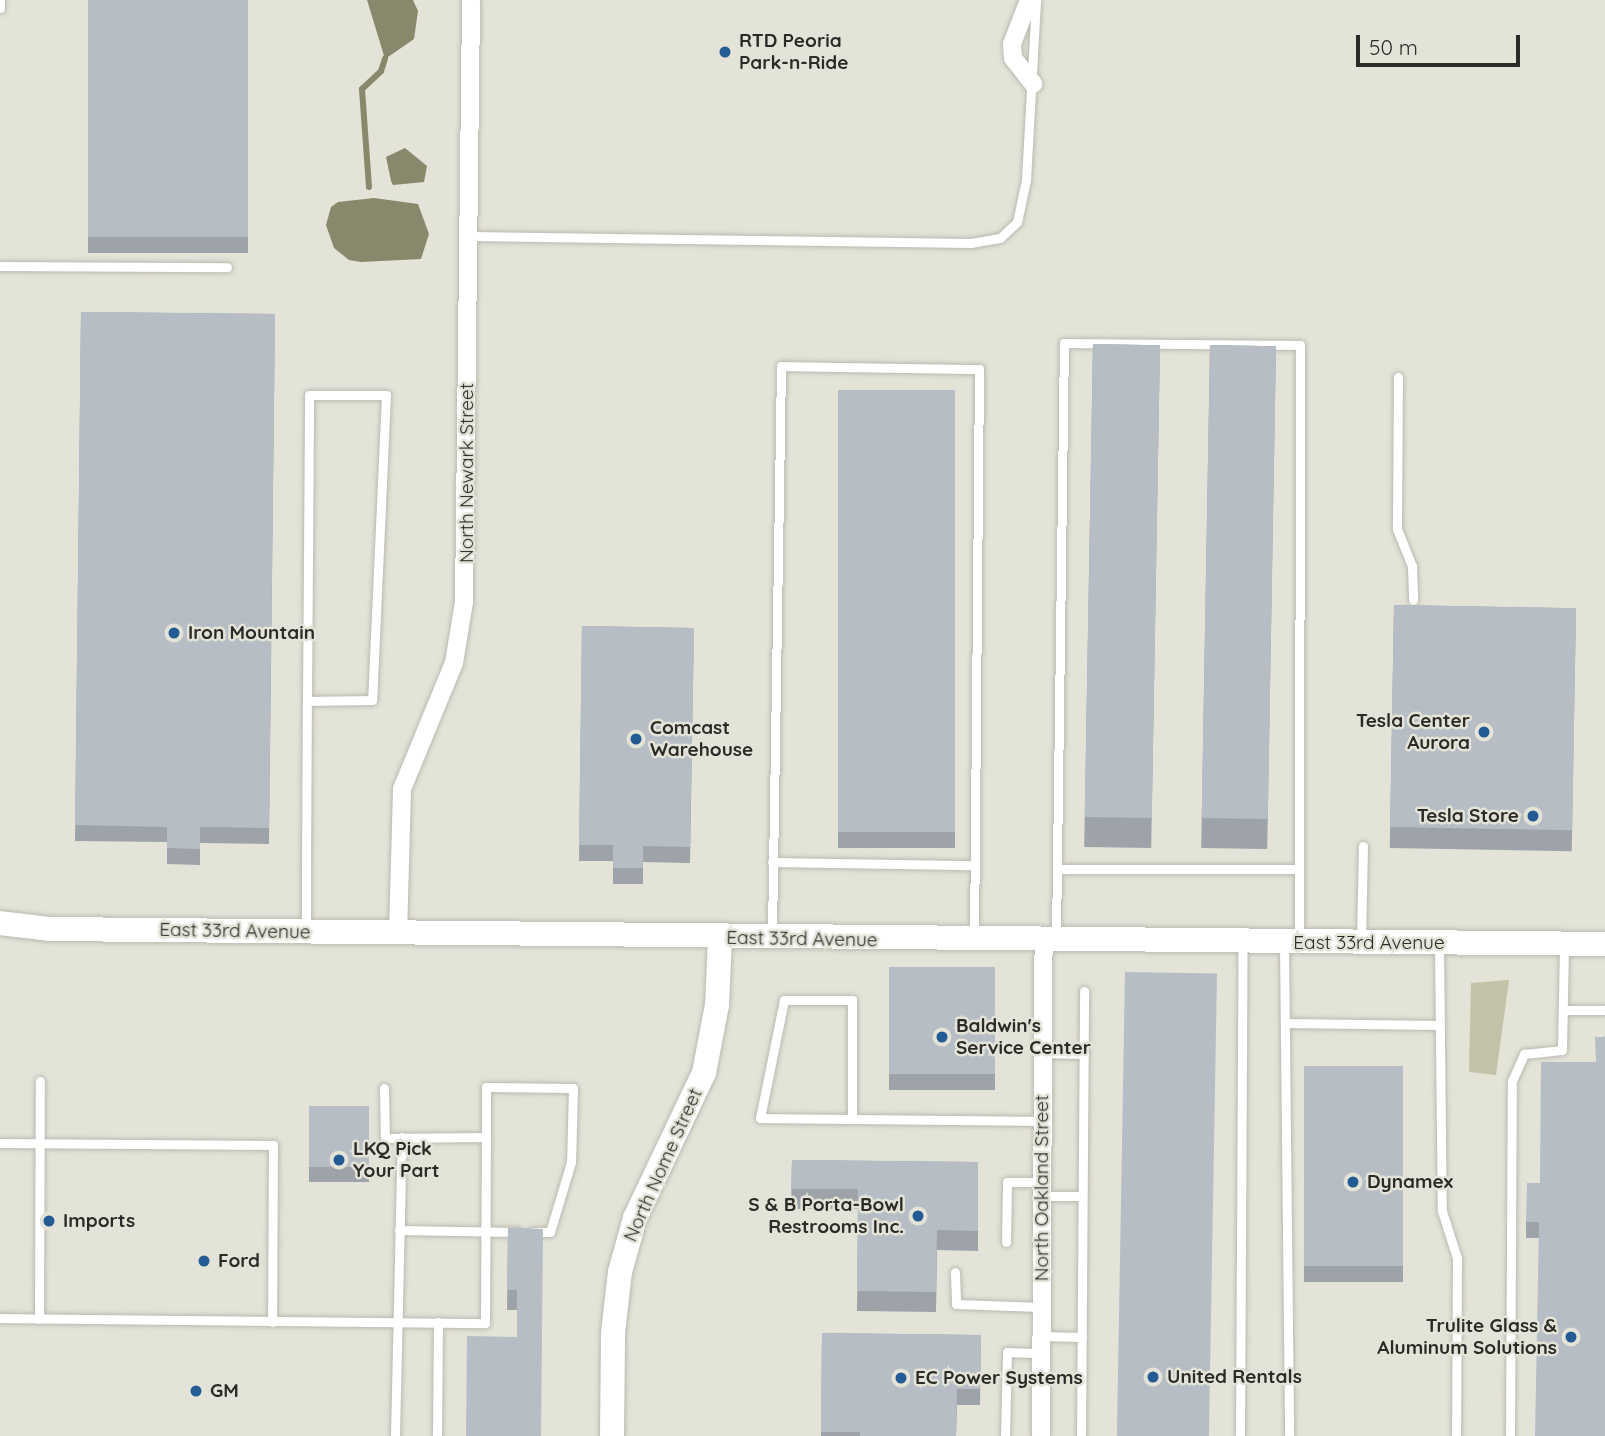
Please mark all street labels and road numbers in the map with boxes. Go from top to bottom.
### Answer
street label: North Newark Street [456,383,478,563]
street label: East 33rd Avenue [159,918,311,944]
street label: East 33rd Avenue [726,926,878,952]
street label: East 33rd Avenue [1293,932,1445,954]
street label: North Nome Street [619,1085,707,1245]
street label: North Oakland Street [1031,1095,1053,1281]

